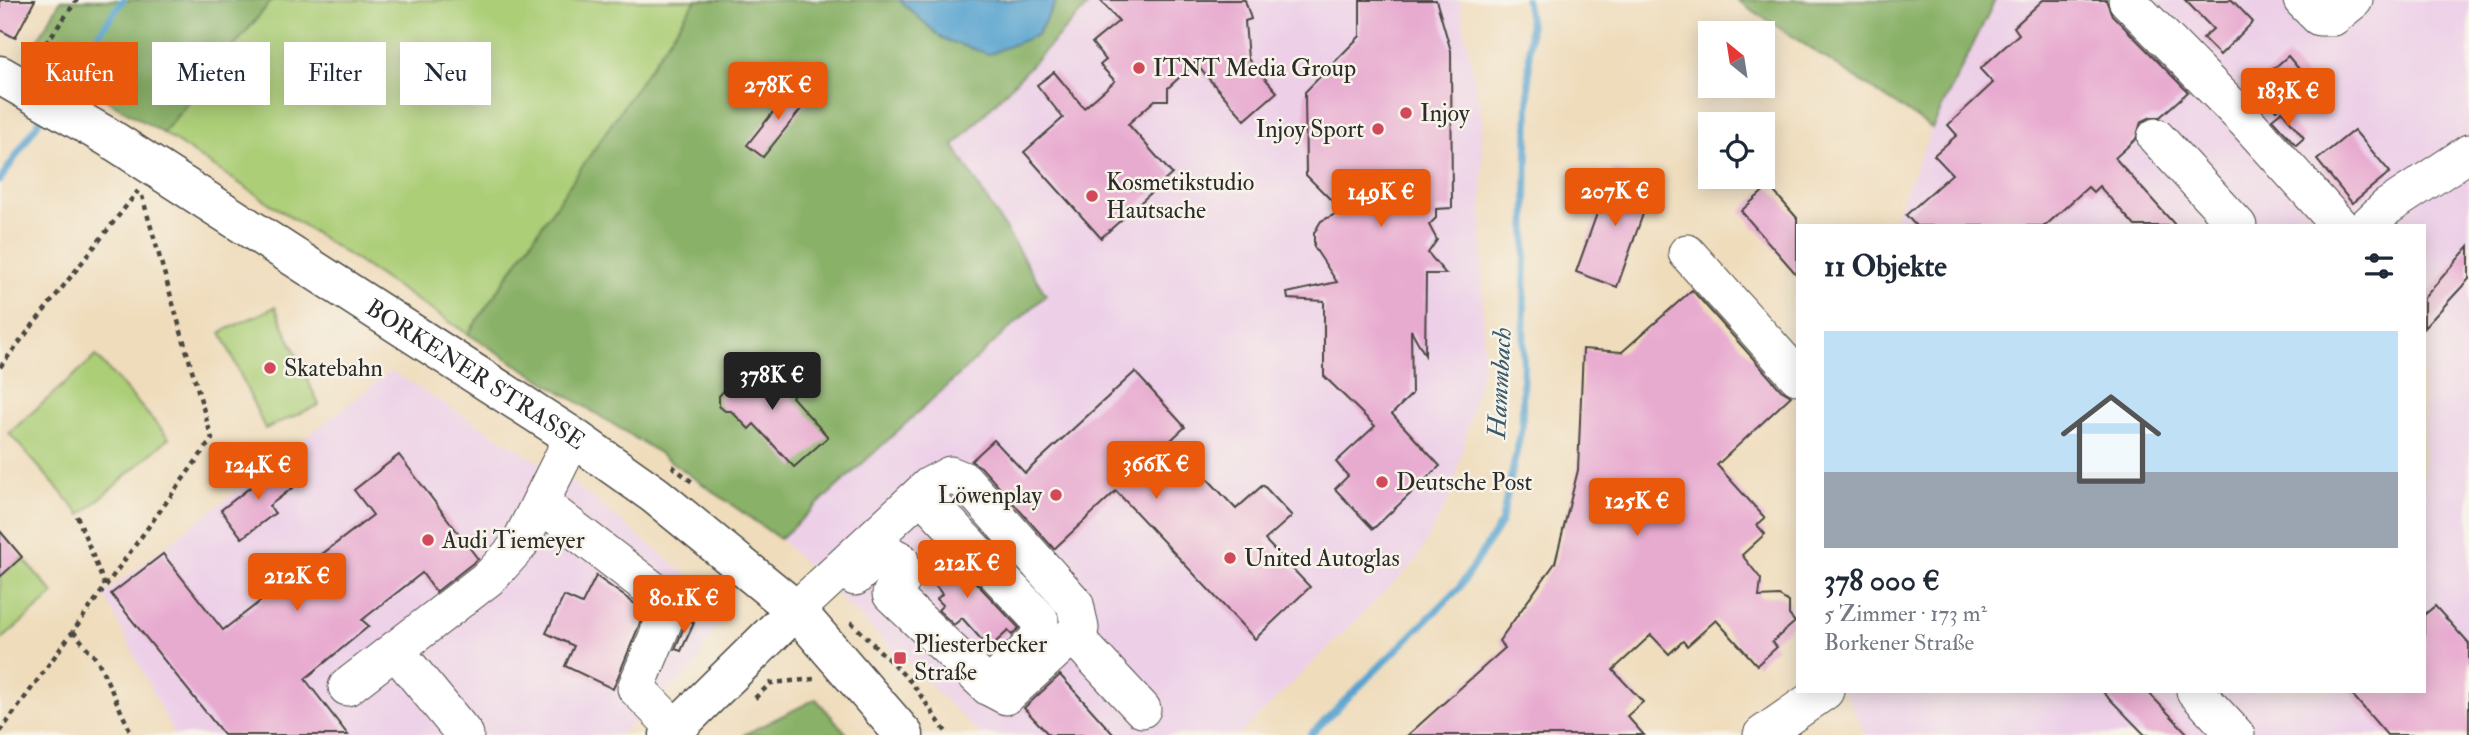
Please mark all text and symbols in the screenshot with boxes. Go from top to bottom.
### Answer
north arrow [1698,21,1774,98]
map controls [1698,21,1775,189]
chip: Kaufen [21,42,138,105]
chip: Mieten [152,42,270,105]
chip: Filter [284,42,386,105]
chip: Neu [400,42,491,105]
place label: ITNT Media Group [1153,53,1356,84]
marker: ITNT Media Group [1131,60,1147,76]
pin: 278K € [721,62,835,122]
pin: 183K € [2231,68,2345,128]
text: 278K € [744,70,812,99]
text: 183K € [2257,76,2319,105]
place label: Injoy [1420,98,1470,129]
marker: Injoy [1398,105,1414,121]
button: locate [1698,112,1775,189]
place label: Injoy Sport [1256,114,1364,145]
marker: Injoy Sport [1370,121,1386,137]
place label: Kosmetikstudio Hautsache [1106,167,1254,226]
pin: 207K € [1558,168,1672,228]
pin: 149K € [1324,170,1438,229]
text: 207K € [1581,176,1649,205]
text: 149K € [1348,177,1414,206]
marker: Kosmetikstudio Hautsache [1084,188,1100,204]
icon: filters [2360,247,2398,285]
text: 11 Objekte [1824,248,1947,285]
street label: BORKENER STRASSE [360,292,591,457]
water label: Hammbach [1481,327,1519,440]
pin: 378K € [715,352,829,412]
place label: Skatebahn [284,353,383,384]
marker: Skatebahn [262,360,278,376]
text: 378K € [740,360,804,389]
icon: home [2048,376,2174,502]
pin: 124K € [201,442,315,502]
pin: 366K € [1099,442,1213,501]
text: 366K € [1123,449,1189,478]
text: 124K € [225,450,291,479]
place label: Deutsche Post [1396,467,1532,498]
marker: Deutsche Post [1374,474,1390,490]
pin: 125K € [1580,478,1694,538]
place label: Löwenplay [938,480,1042,511]
text: 125K € [1605,486,1669,515]
marker: Löwenplay [1048,487,1064,503]
place label: Audi Tiemeyer [441,525,585,556]
marker: Audi Tiemeyer [420,532,436,548]
pin: 212K € [910,540,1024,600]
place label: United Autoglas [1244,543,1400,574]
text: 212K € [934,548,1000,577]
marker: United Autoglas [1222,550,1238,566]
pin: 212K € [240,554,354,613]
text: 212K € [264,561,330,590]
text: 378 000 € [1824,562,1940,599]
pin: 80.1K € [619,576,749,635]
text: 80.1K € [649,583,719,612]
text: 5 Zimmer · 173 m² [1824,599,1987,628]
text: Borkener Straße [1824,628,1974,657]
place label: Pliesterbecker Straße [914,629,1047,688]
marker: Pliesterbecker Straße [892,650,908,666]

